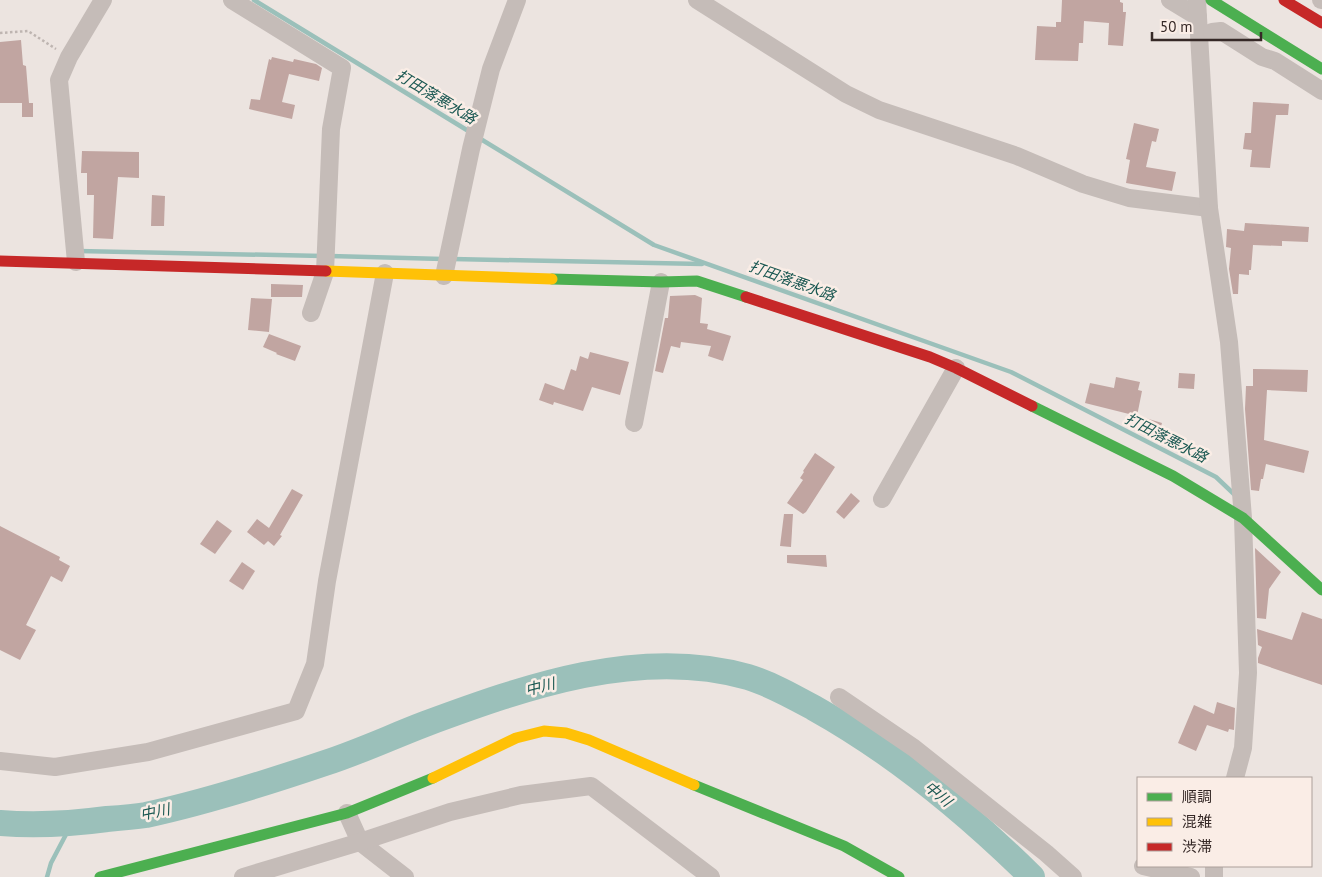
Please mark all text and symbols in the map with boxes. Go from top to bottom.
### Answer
scale bar [1152,10,1261,42]
text: 50 m [1160,17,1193,36]
water label: 打田落悪水路 [393,65,481,129]
water label: 打田落悪水路 [747,256,840,306]
water label: 打田落悪水路 [1122,409,1212,467]
water label: 中川 [523,673,559,699]
water label: 中川 [921,777,957,812]
legend [1137,777,1312,867]
text: 順調 [1182,787,1212,806]
water label: 中川 [138,799,173,824]
text: 混雑 [1182,812,1212,831]
text: 渋滞 [1182,837,1212,856]

